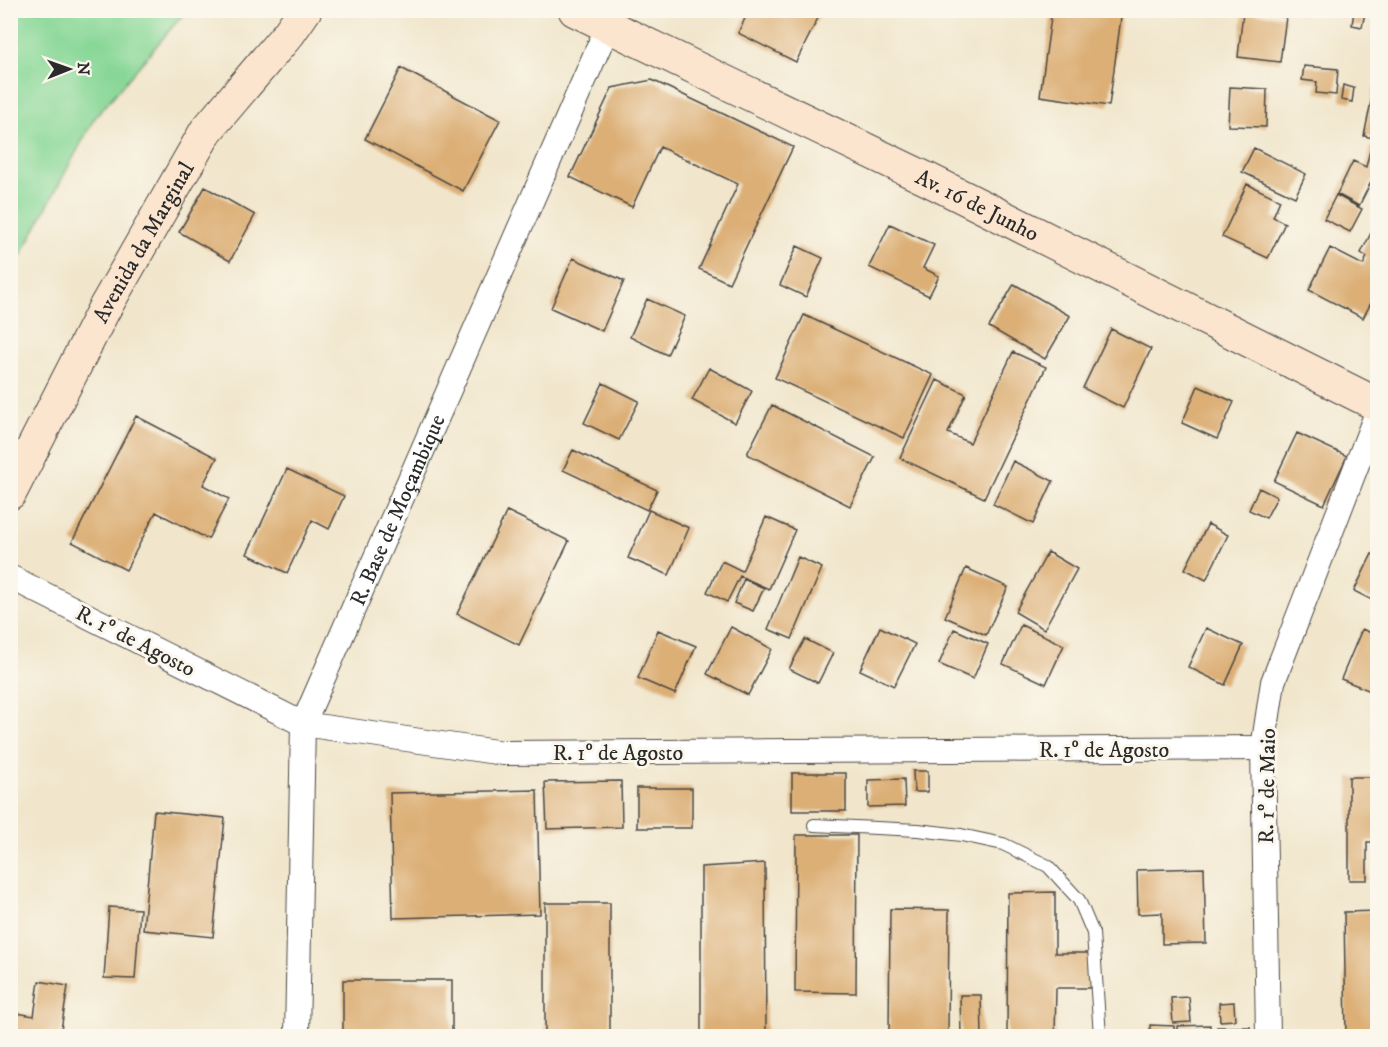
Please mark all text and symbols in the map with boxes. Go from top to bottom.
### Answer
north arrow [39,39,99,99]
text: N [73,62,93,75]
street label: Avenida da Marginal [87,157,201,328]
street label: Av. 16 de Junho [911,164,1043,248]
street label: R. Base de Moçambique [344,410,452,610]
street label: R. 1º de Agosto [71,600,200,683]
street label: R. 1º de Maio [1253,728,1282,844]
street label: R. 1º de Agosto [1039,737,1169,764]
street label: R. 1º de Agosto [553,740,683,767]

